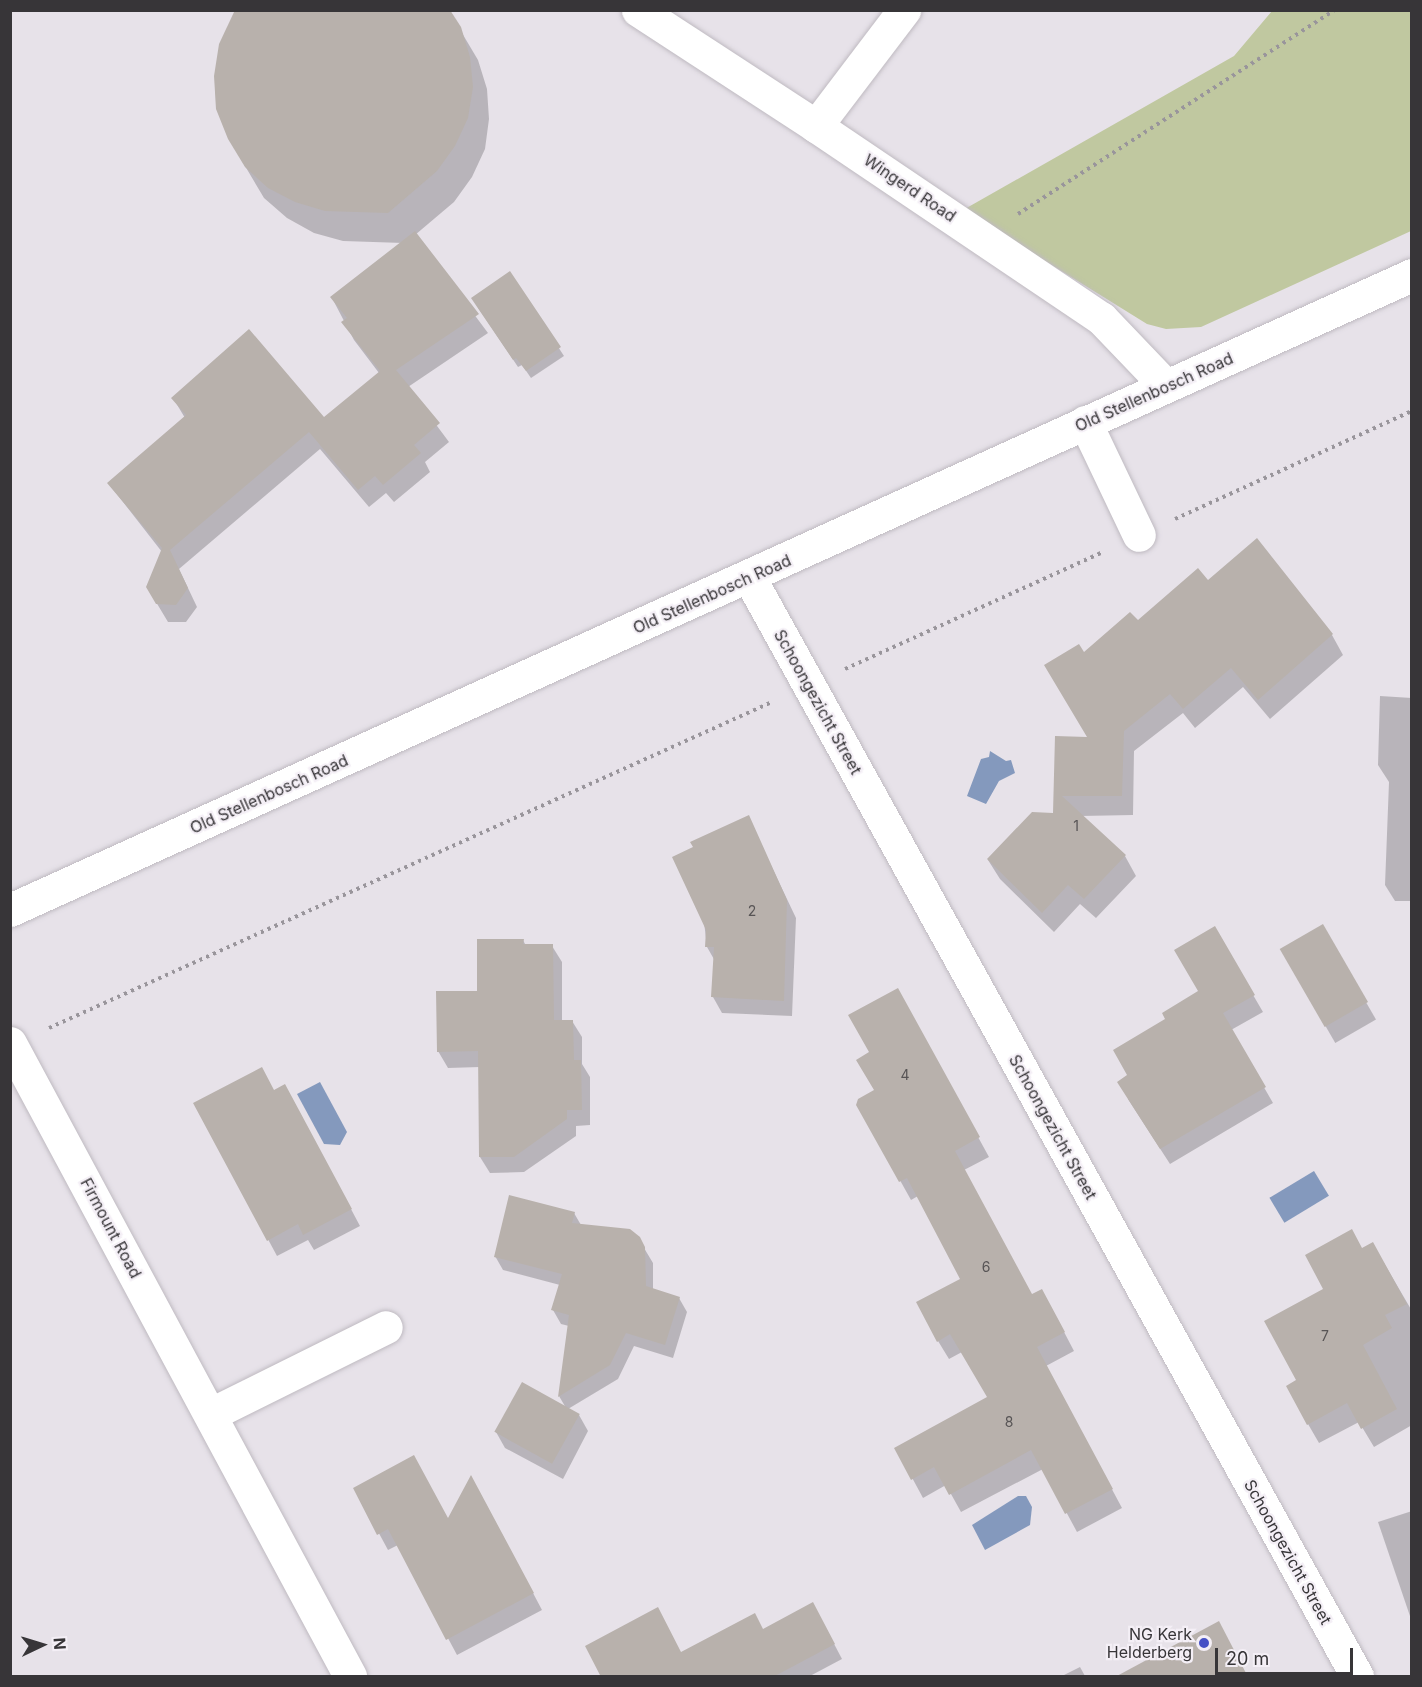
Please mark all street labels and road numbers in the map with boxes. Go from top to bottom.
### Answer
street label: Wingerd Road [860,150,960,226]
street label: Old Stellenbosch Road [1072,348,1236,436]
street label: Old Stellenbosch Road [630,550,794,638]
street label: Schoongezicht Street [770,626,866,778]
street label: Old Stellenbosch Road [187,750,351,838]
street label: Schoongezicht Street [1005,1051,1101,1203]
street label: Firmount Road [77,1175,145,1281]
street label: Schoongezicht Street [1240,1476,1336,1628]

